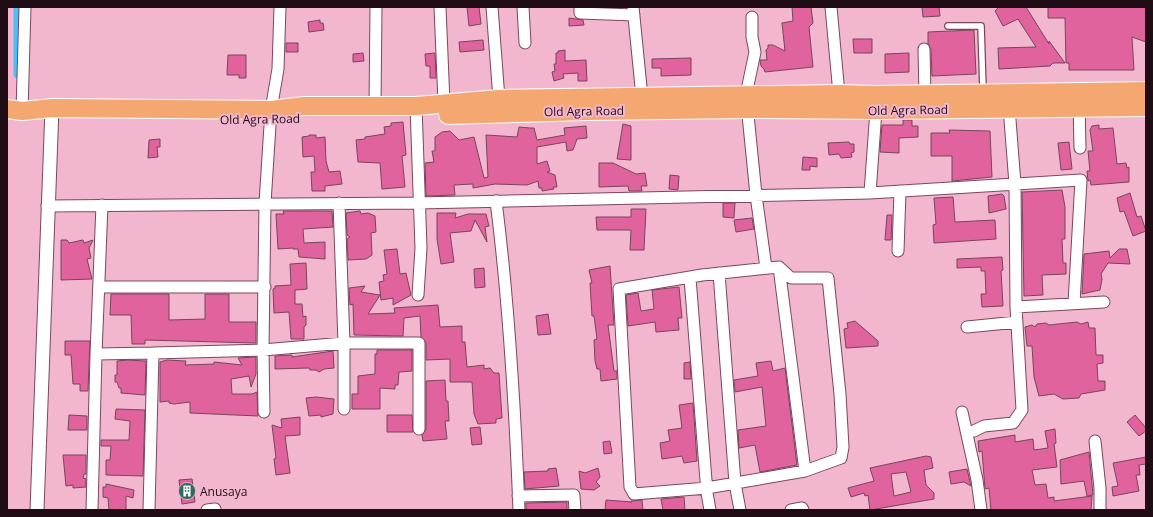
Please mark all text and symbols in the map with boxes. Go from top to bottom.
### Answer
street label: Old Agra Road [868,101,948,119]
street label: Old Agra Road [544,102,624,120]
street label: Old Agra Road [220,110,300,128]
building icon: Anusaya [177,481,197,501]
place label: Anusaya [200,483,247,500]

